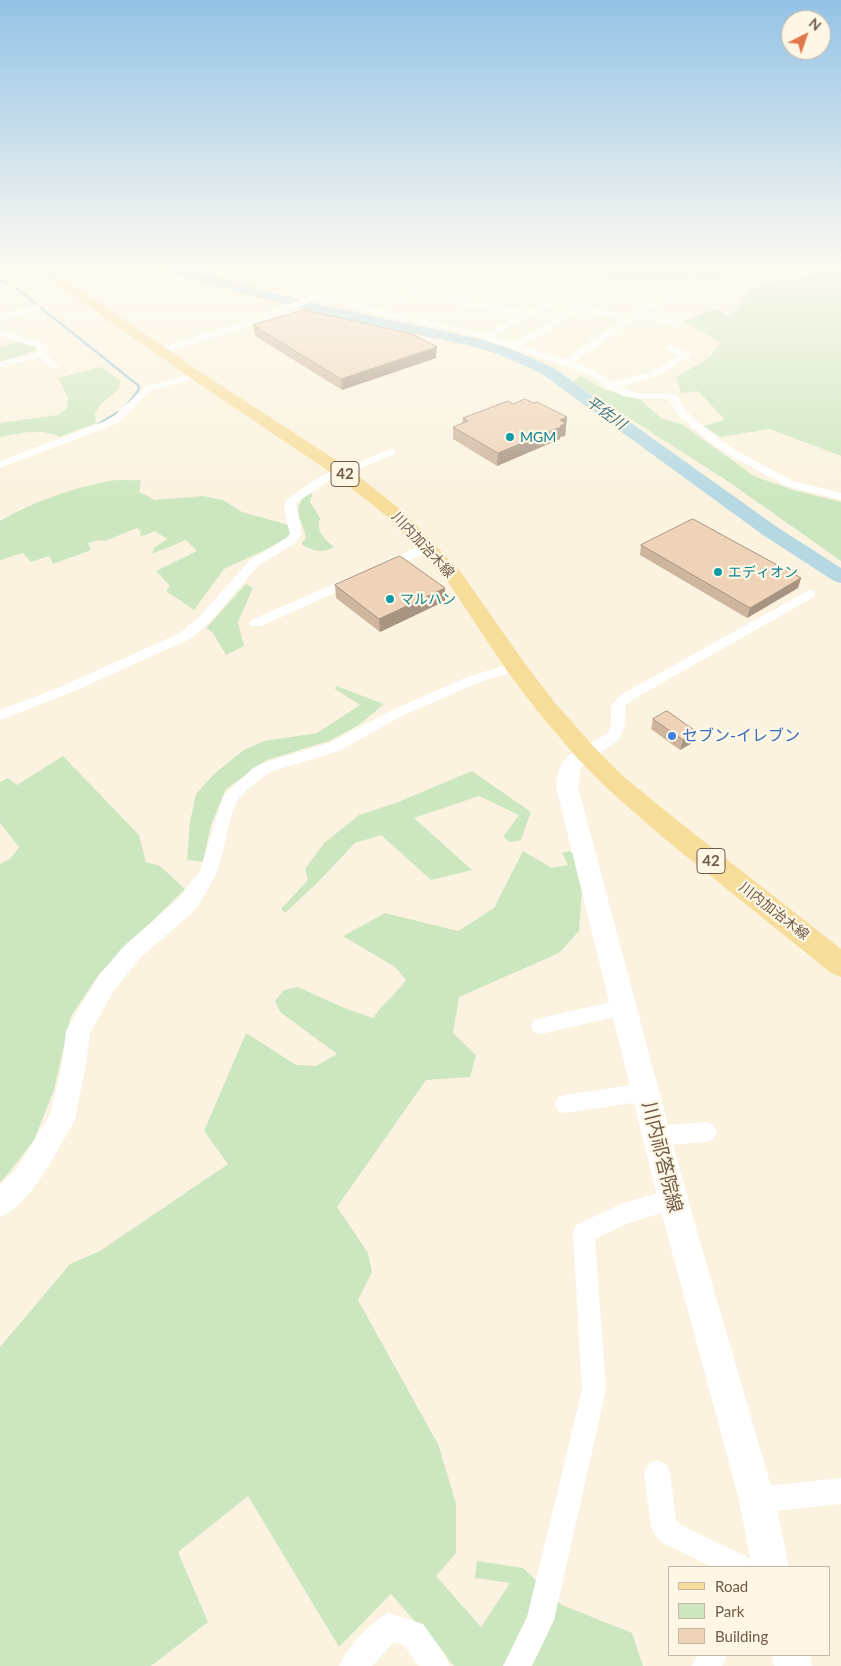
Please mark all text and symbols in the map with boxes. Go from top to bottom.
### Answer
north arrow [781,10,831,60]
text: N [806,14,825,34]
water label: 平佐川 [583,392,629,434]
place label: MGM [520,429,556,445]
marker: MGM [504,431,516,443]
road number: 42 [331,462,359,486]
street label: 川内加治木線 [388,509,458,581]
place label: エディオン [728,564,798,580]
marker: エディオン [712,566,724,578]
place label: マルハン [400,591,456,607]
marker: マルハン [384,593,396,605]
place label: セブン-イレブン [682,726,800,746]
marker: セブン-イレブン [666,730,678,742]
road number: 42 [697,848,725,874]
street label: 川内加治木線 [736,879,812,943]
street label: 川内祁答院線 [637,1099,687,1215]
legend [668,1566,831,1656]
text: Road [715,1577,748,1595]
text: Park [715,1602,744,1620]
text: Building [715,1627,768,1645]

